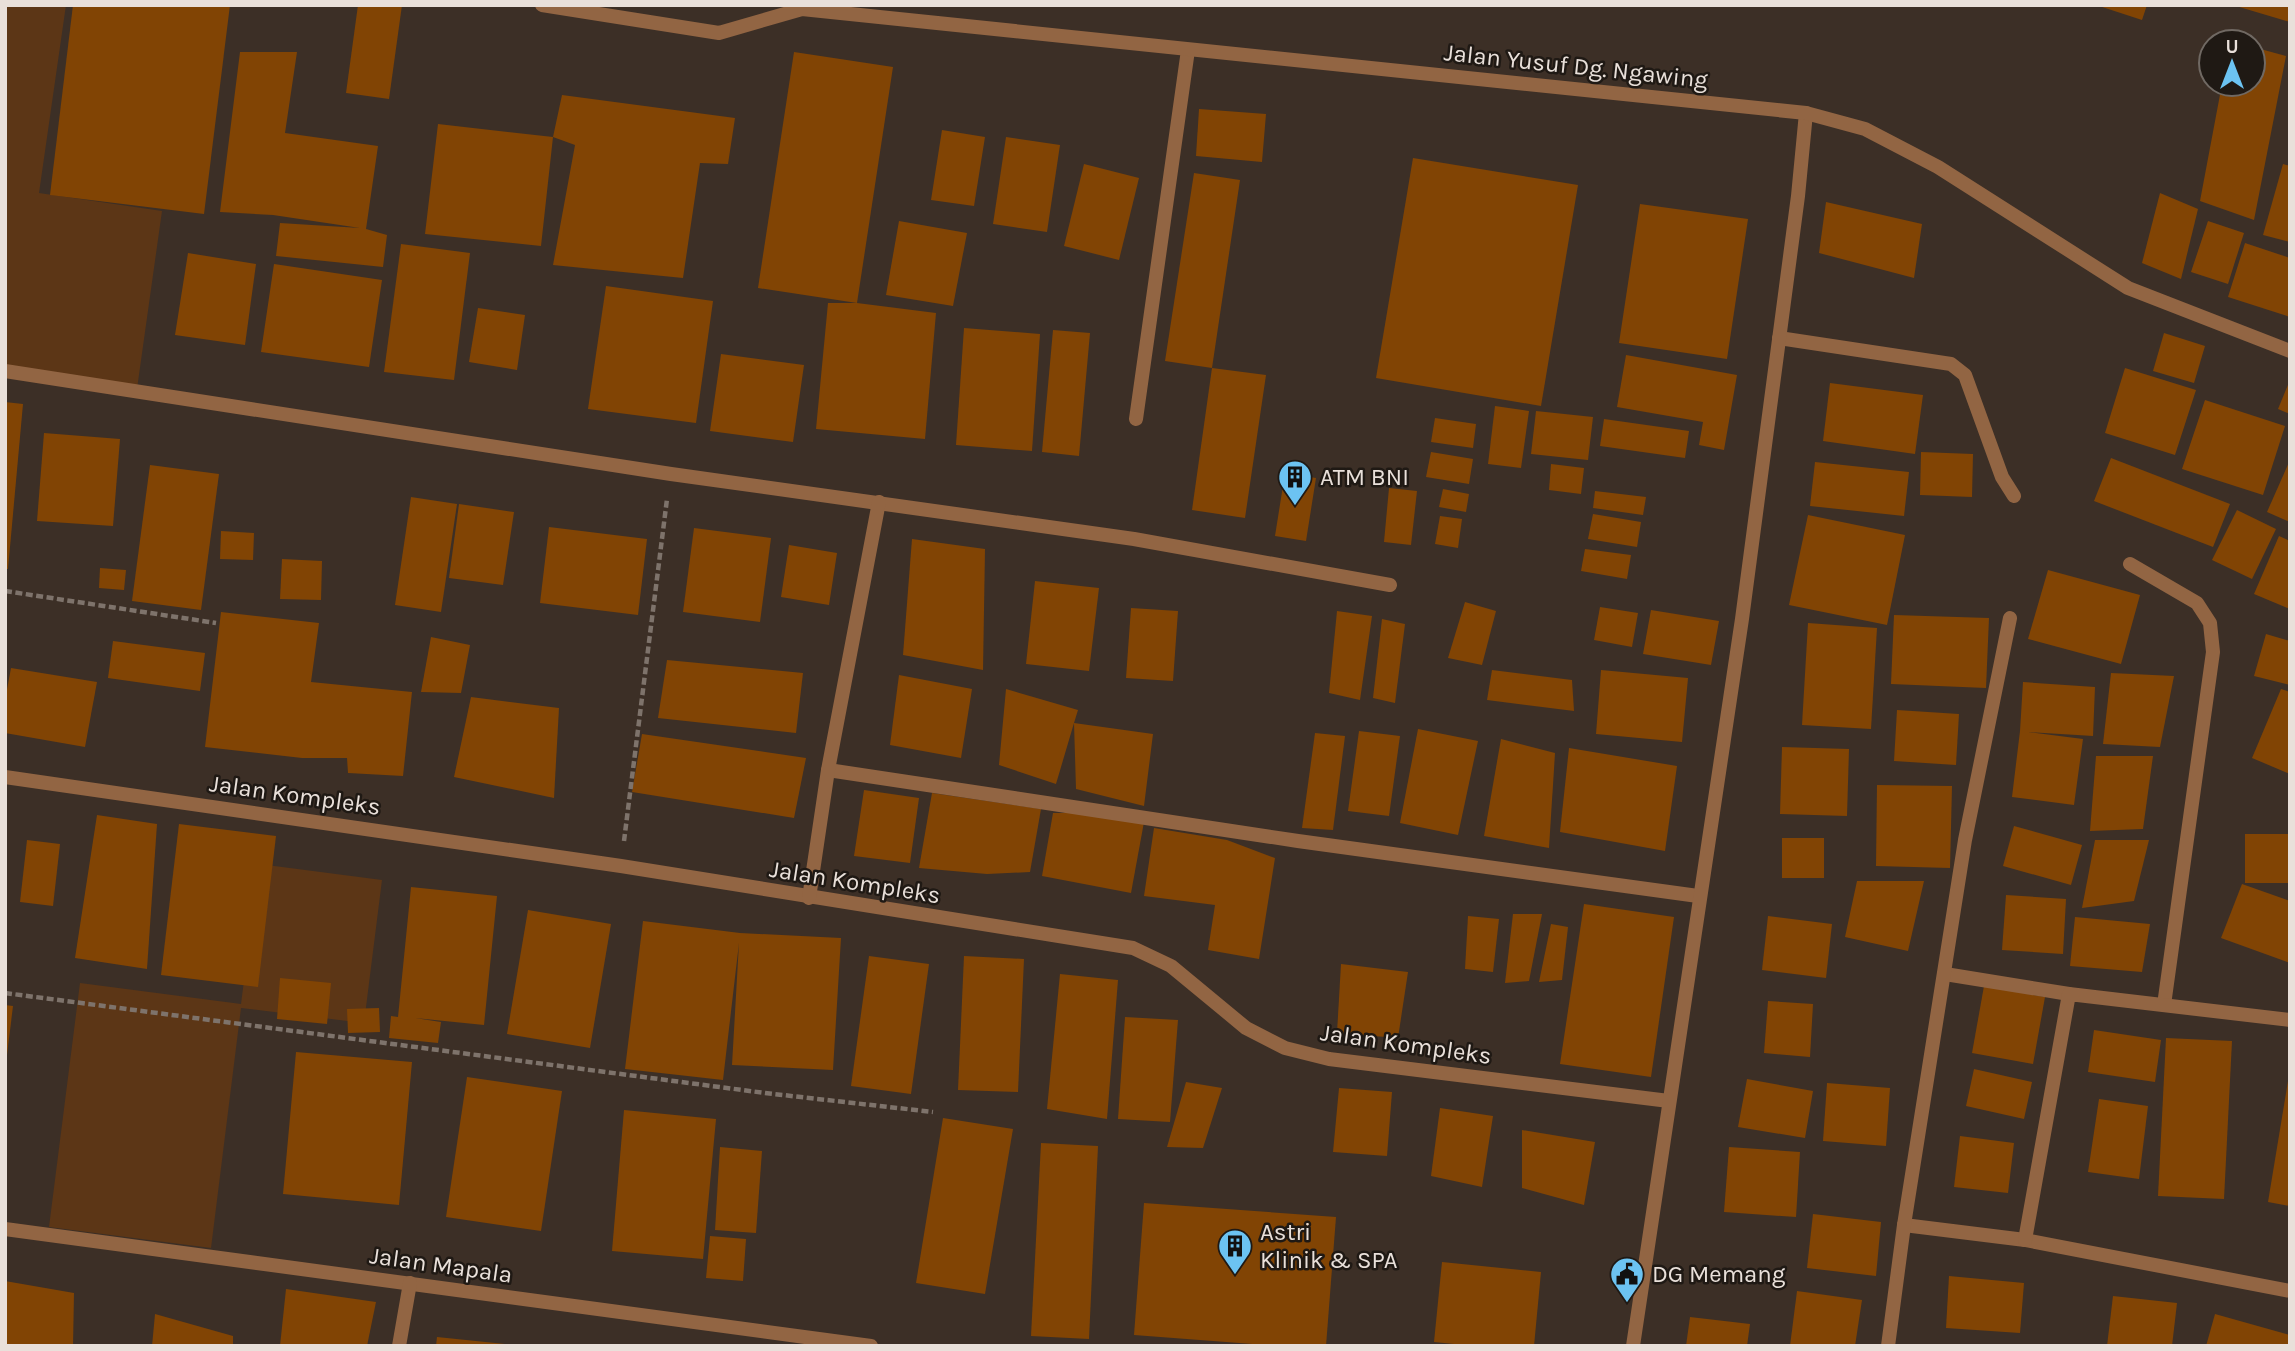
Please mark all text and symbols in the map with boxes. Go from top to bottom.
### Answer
north arrow [2197,28,2267,98]
text: U [2225,36,2239,58]
street label: Jalan Yusuf Dg. Ngawing [1443,38,1710,94]
building icon: ATM BNI [1276,458,1314,507]
place label: ATM BNI [1320,463,1409,491]
street label: Jalan Kompleks [208,769,382,821]
street label: Jalan Kompleks [768,855,942,909]
street label: Jalan Kompleks [1319,1018,1493,1070]
place label: Astri Klinik & SPA [1260,1218,1398,1274]
building icon: Astri Klinik & SPA [1216,1227,1254,1276]
street label: Jalan Mapala [368,1241,514,1289]
public building icon: DG Memang [1608,1255,1646,1304]
place label: DG Memang [1652,1260,1786,1288]

